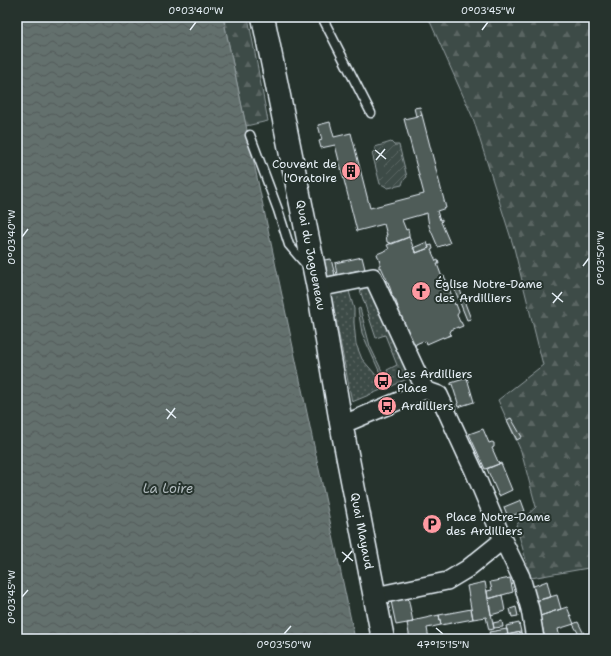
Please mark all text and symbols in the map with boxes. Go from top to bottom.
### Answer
text: 0°03'40"W [168,4,224,17]
text: 0°03'45"W [461,4,515,17]
place label: Couvent de l'Oratoire [272,156,337,186]
building icon: Couvent de l'Oratoire [340,160,362,182]
street label: Quai du Jagueneau [292,198,330,312]
text: 0°03'40"W [5,209,18,265]
text: 0°03'50"W [594,230,607,285]
place label: Église Notre-Dame des Ardilliers [435,276,543,306]
church icon: Église Notre-Dame des Ardilliers [410,280,432,302]
place label: Les Ardilliers Place [397,366,473,396]
bus stop icon: Les Ardilliers Place [372,370,394,392]
bus stop icon: Ardilliers [376,395,398,417]
place label: Ardilliers [401,398,454,414]
water label: La Loire [143,480,193,497]
street label: Quai Mayaud [347,491,377,571]
place label: Place Notre-Dame des Ardilliers [446,509,551,539]
parking icon: Place Notre-Dame des Ardilliers [421,513,443,535]
text: 0°03'45"W [5,570,18,624]
text: 0°03'50"W [257,638,312,651]
text: 47°15'15"N [417,638,469,651]

